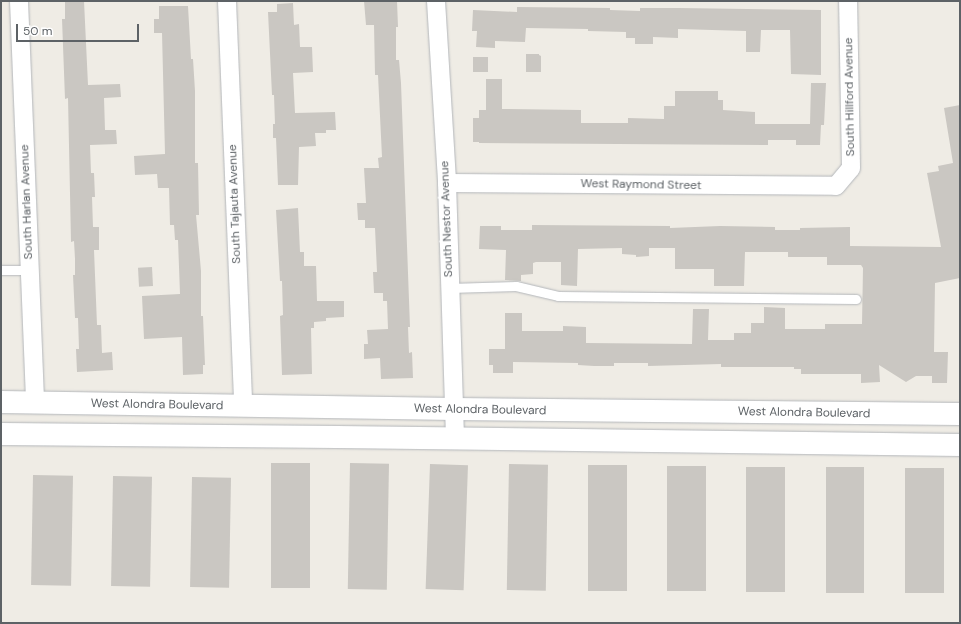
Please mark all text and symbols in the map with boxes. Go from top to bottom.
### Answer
scale bar [18,16,141,42]
text: 50 m [23,23,52,39]
street label: South Hillford Avenue [842,37,858,157]
street label: South Harlan Avenue [18,144,36,260]
street label: South Tajauta Avenue [226,144,244,264]
street label: South Nestor Avenue [438,160,456,278]
street label: West Raymond Street [580,177,702,193]
street label: West Alondra Boulevard [91,397,223,413]
street label: West Alondra Boulevard [414,402,546,418]
street label: West Alondra Boulevard [738,405,870,421]

